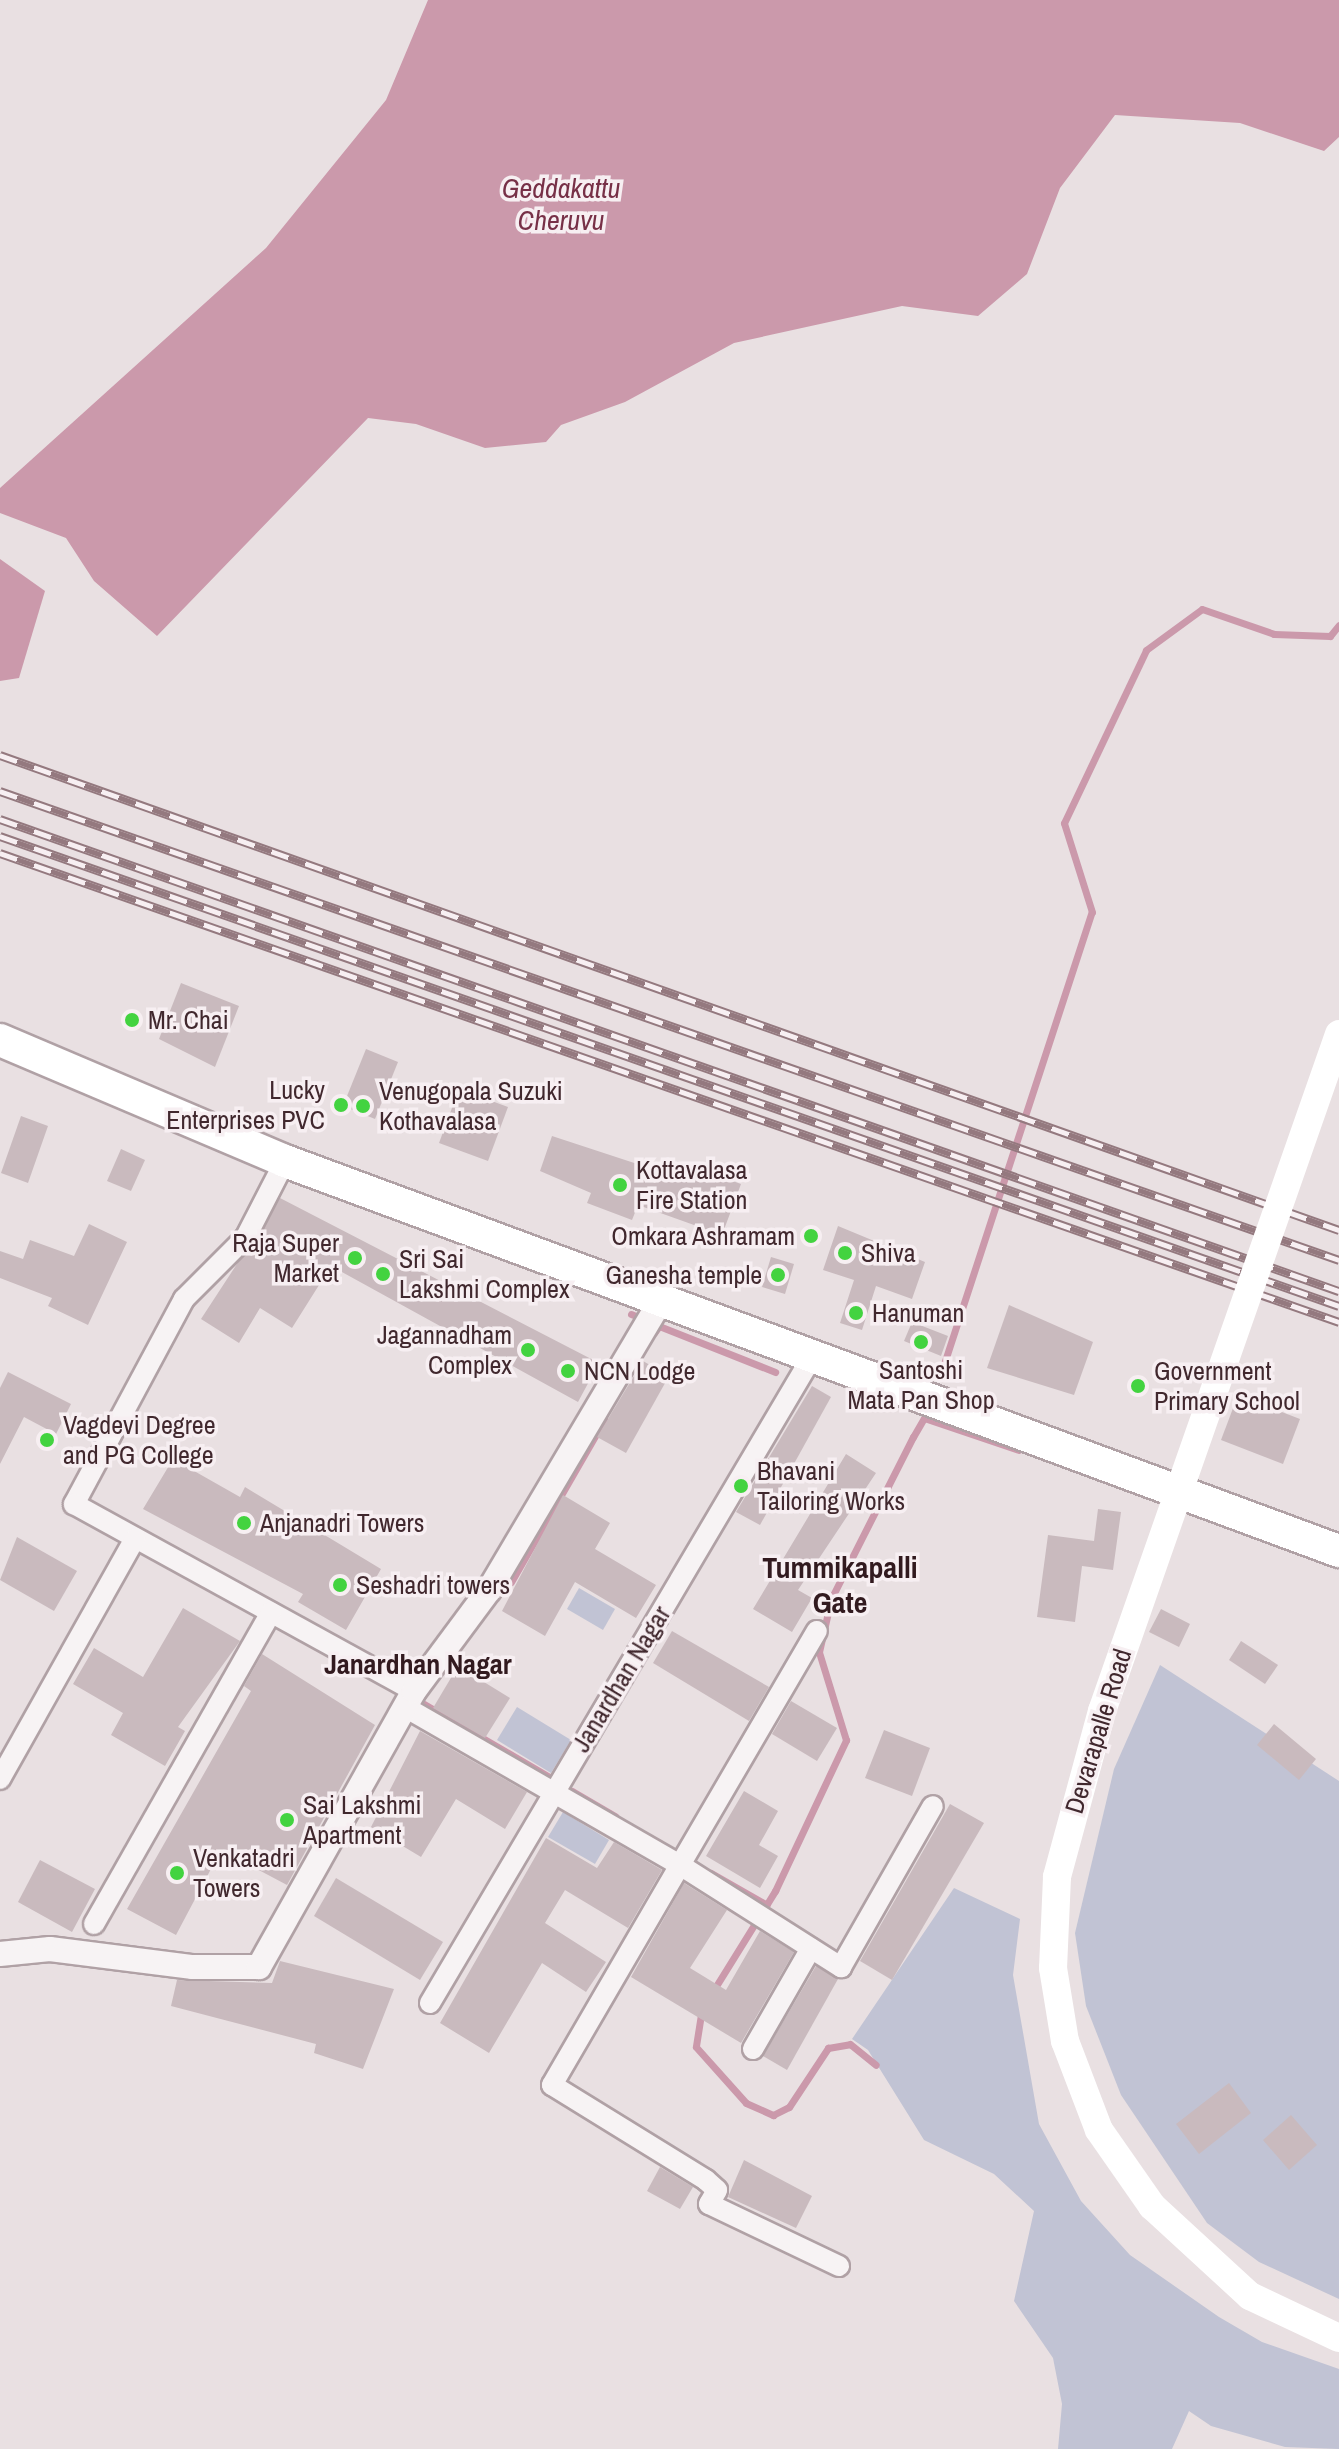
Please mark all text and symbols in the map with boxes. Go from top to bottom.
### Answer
water label: Geddakattu Cheruvu [502,171,620,237]
place label: Mr. Chai [148,1004,229,1036]
marker: Mr. Chai [123,1011,141,1029]
place label: Lucky Enterprises PVC [166,1074,325,1136]
place label: Venugopala Suzuki Kothavalasa [379,1075,563,1136]
marker: Lucky Enterprises PVC [332,1096,350,1114]
marker: Venugopala Suzuki Kothavalasa [354,1097,372,1115]
place label: Kottavalasa Fire Station [636,1154,747,1216]
marker: Kottavalasa Fire Station [611,1176,629,1194]
place label: Omkara Ashramam [610,1220,795,1252]
place label: Raja Super Market [232,1227,339,1288]
marker: Omkara Ashramam [802,1227,820,1245]
place label: Shiva [861,1237,916,1269]
place label: Sri Sai Lakshmi Complex [399,1243,570,1304]
marker: Shiva [836,1244,854,1262]
marker: Raja Super Market [346,1249,364,1267]
place label: Ganesha temple [606,1259,762,1291]
marker: Sri Sai Lakshmi Complex [374,1265,392,1283]
marker: Ganesha temple [769,1266,787,1284]
place label: Hanuman [872,1297,964,1329]
marker: Hanuman [847,1304,865,1322]
place label: Jagannadham Complex [377,1319,512,1380]
marker: Santoshi Mata Pan Shop [912,1333,930,1351]
marker: Jagannadham Complex [519,1341,537,1359]
place label: Santoshi Mata Pan Shop [848,1354,994,1416]
place label: NCN Lodge [584,1355,695,1387]
place label: Government Primary School [1154,1355,1300,1416]
marker: NCN Lodge [559,1362,577,1380]
marker: Government Primary School [1129,1377,1147,1395]
place label: Vagdevi Degree and PG College [63,1409,216,1470]
marker: Vagdevi Degree and PG College [38,1431,56,1449]
place label: Bhavani Tailoring Works [757,1455,905,1516]
marker: Bhavani Tailoring Works [732,1477,750,1495]
place label: Anjanadri Towers [260,1507,425,1539]
marker: Anjanadri Towers [235,1514,253,1532]
district label: Tummikapalli Gate [762,1549,918,1620]
place label: Seshadri towers [356,1569,510,1601]
marker: Seshadri towers [331,1576,349,1594]
street label: Janardhan Nagar [565,1600,677,1758]
street label: Devarapalle Road [1058,1645,1138,1817]
district label: Janardhan Nagar [324,1647,512,1681]
place label: Sai Lakshmi Apartment [303,1789,422,1850]
marker: Sai Lakshmi Apartment [278,1811,296,1829]
place label: Venkatadri Towers [193,1842,295,1904]
marker: Venkatadri Towers [168,1864,186,1882]

